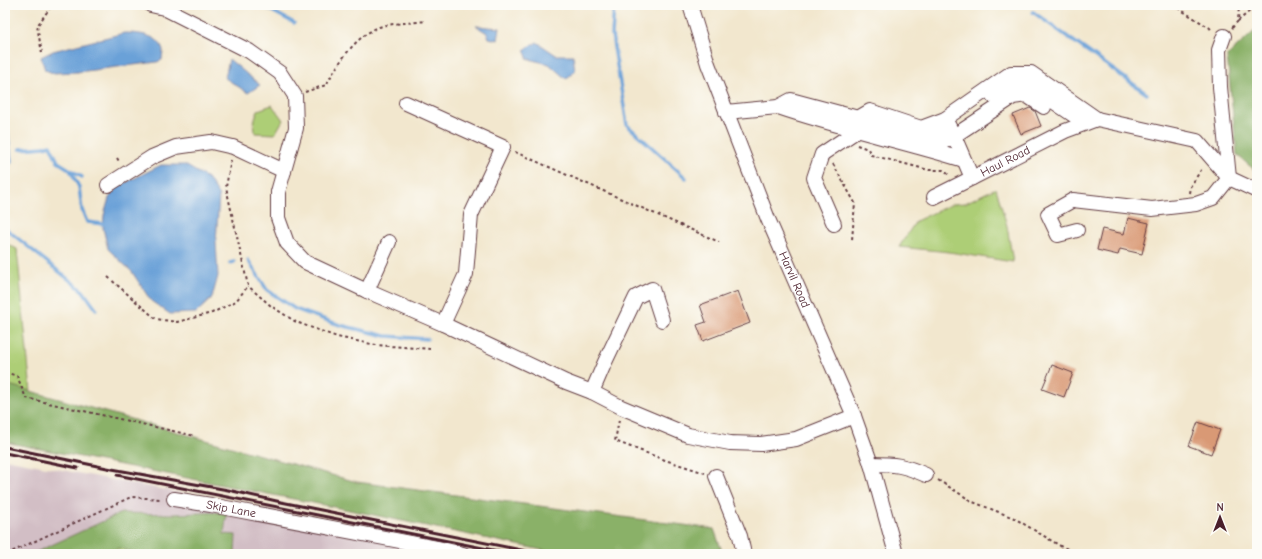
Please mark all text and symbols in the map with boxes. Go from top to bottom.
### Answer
street label: Haul Road [978,143,1032,180]
street label: Harvil Road [776,249,813,310]
street label: Skip Lane [205,497,257,520]
north arrow [1200,497,1240,537]
text: N [1216,501,1224,514]

